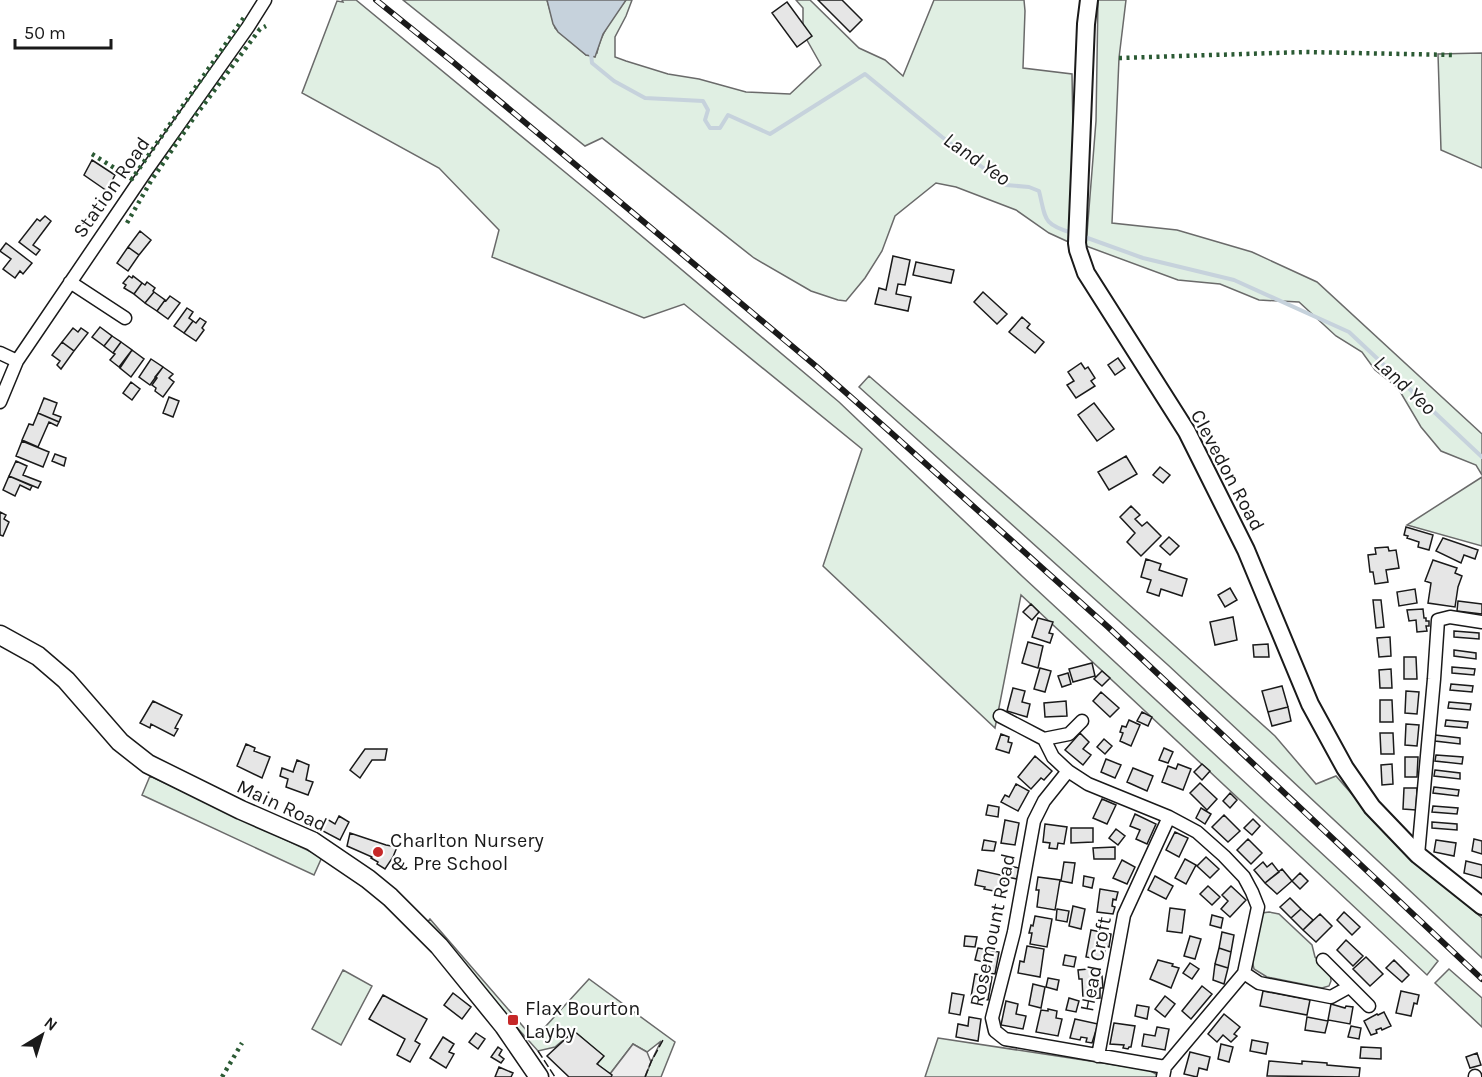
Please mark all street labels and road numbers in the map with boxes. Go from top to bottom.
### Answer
street label: Station Road [68,132,155,242]
street label: Clevedon Road [1186,406,1269,535]
street label: Main Road [233,775,331,836]
street label: Rosemount Road [965,851,1020,1009]
street label: Head Croft [1075,914,1116,1013]

